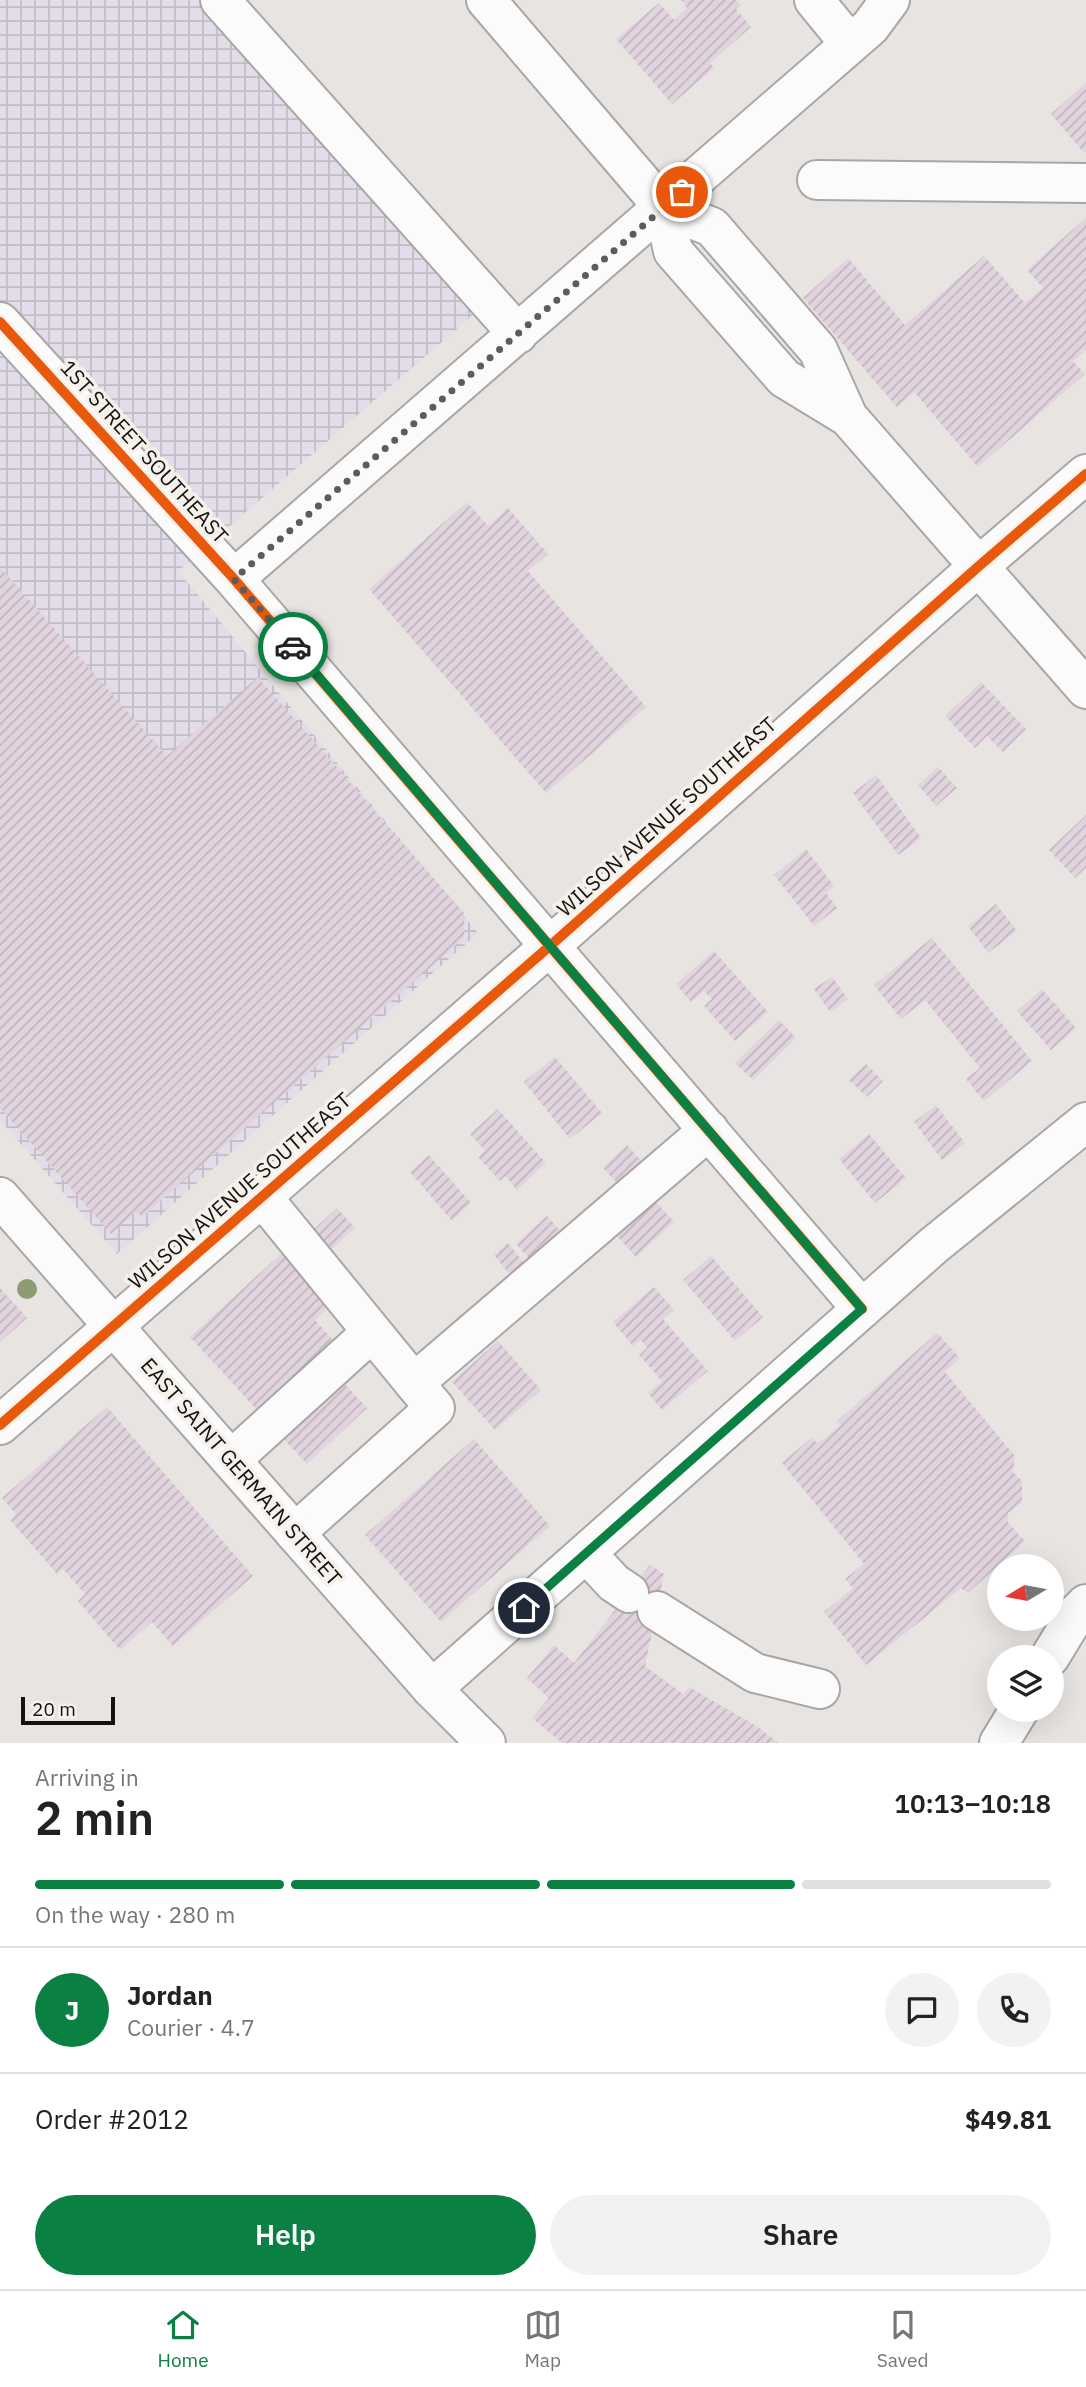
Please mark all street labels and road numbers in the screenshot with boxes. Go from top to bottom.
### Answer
street label: 1ST STREET SOUTHEAST [55,353,235,549]
street label: WILSON AVENUE SOUTHEAST [551,710,782,922]
street label: WILSON AVENUE SOUTHEAST [122,1086,357,1295]
street label: EAST SAINT GERMAIN STREET [135,1351,349,1591]

